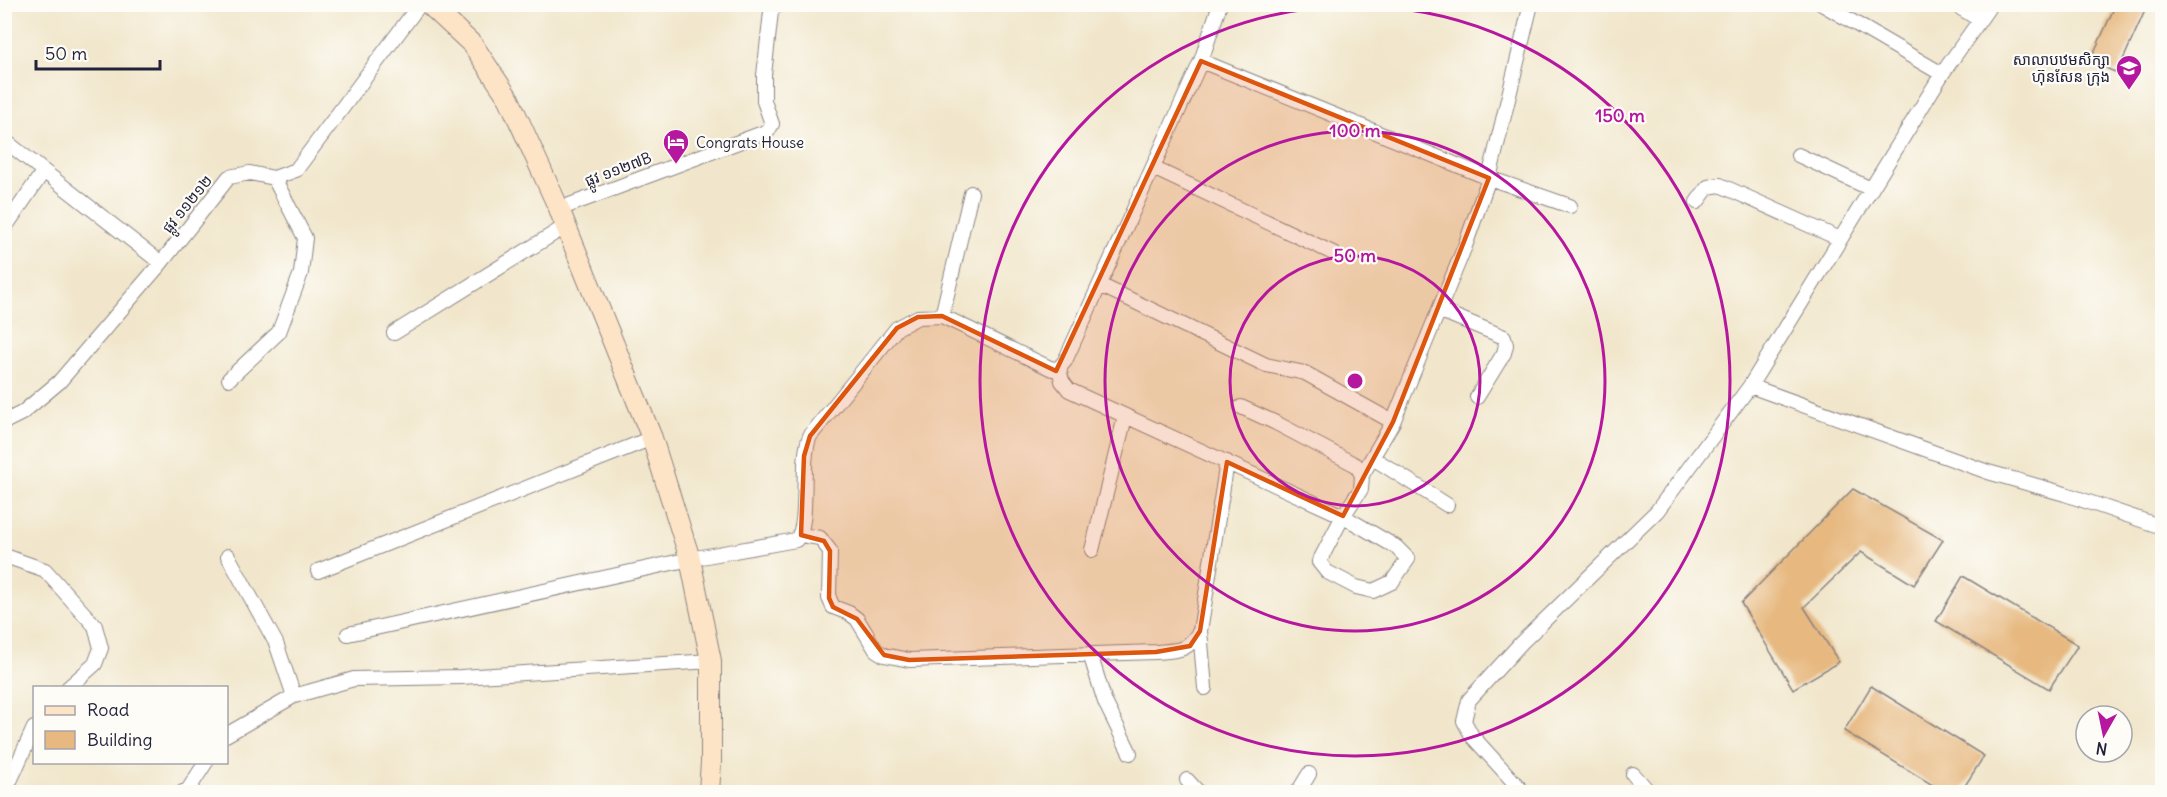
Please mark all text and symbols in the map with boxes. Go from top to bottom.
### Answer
scale bar [36,33,160,71]
text: 50 m [45,42,87,65]
place label: សាលាបឋមសិក្សា ហ៊ុនសែន ក្រុង [2013,50,2110,86]
school or university icon: សាលាបឋមសិក្សា ហ៊ុនសែន ក្រុង [2114,53,2144,91]
text: 150 m [1595,104,1645,127]
text: 100 m [1330,119,1381,142]
hotel icon: Congrats House [661,127,691,165]
place label: Congrats House [696,133,804,152]
street label: ផ្លូវ ១១២៧B [582,148,656,195]
street label: ផ្លូវ ១១២១២ [158,171,220,240]
text: 50 m [1334,244,1376,267]
centre of rings [1345,371,1365,391]
legend [33,686,228,764]
text: Road [87,698,130,721]
north arrow [2074,704,2134,764]
text: Building [87,728,152,751]
text: N [2095,738,2109,760]

